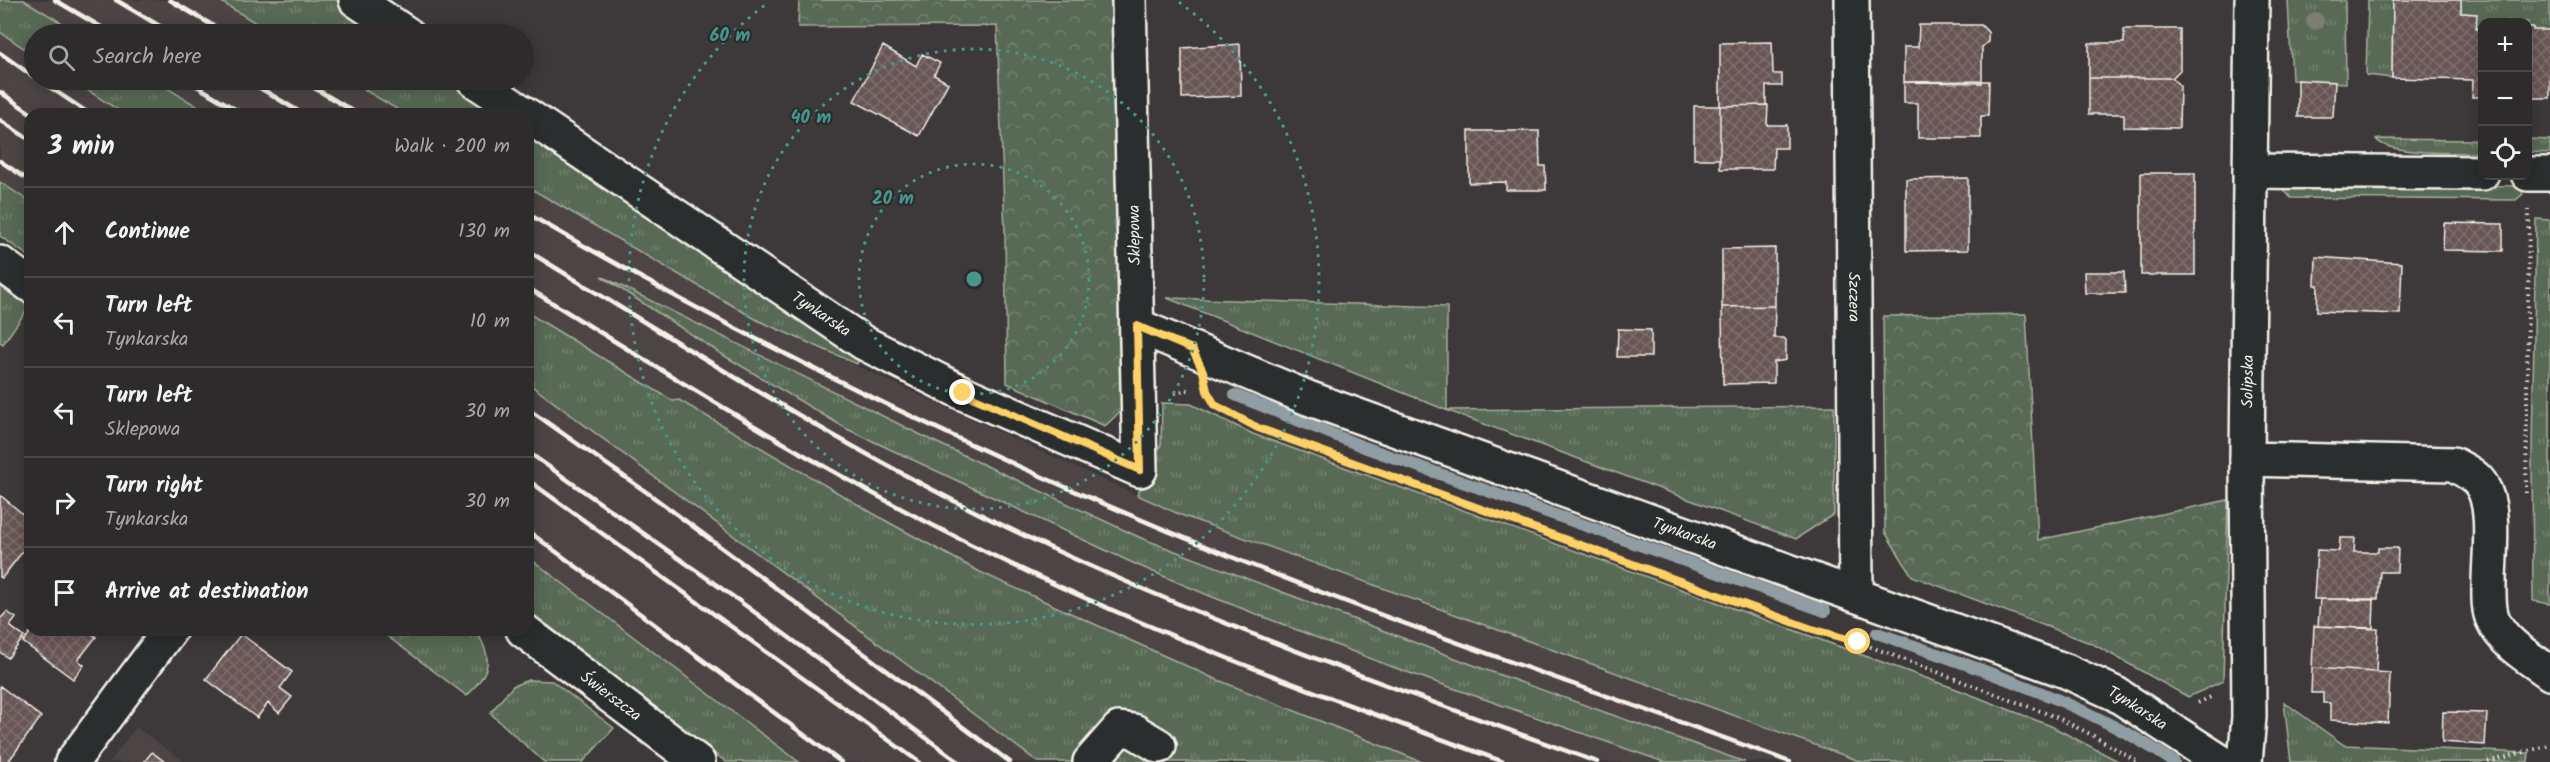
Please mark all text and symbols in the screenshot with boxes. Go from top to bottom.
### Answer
map controls [2478,18,2532,180]
button: + [2478,18,2532,72]
text: 60 m [710,22,751,51]
search box [24,24,534,90]
text: Search here [93,40,201,75]
icon: search [45,41,78,74]
button: − [2478,72,2532,126]
text: 40 m [791,104,832,133]
text: 3 min [48,126,115,168]
button: locate [2478,126,2532,180]
text: Walk · 200 m [394,131,510,163]
text: 20 m [872,185,914,214]
street label: Sklepowa [1122,205,1148,265]
text: Continue [105,215,190,250]
icon: ahead [48,216,81,249]
text: 130 m [458,216,510,248]
centre of rings [964,269,984,289]
street label: Szczera [1841,272,1867,322]
street label: Tynkarska [787,285,856,343]
text: Turn left [105,289,192,324]
icon: left [48,306,81,339]
text: 10 m [470,306,510,338]
text: Tynkarska [105,324,188,356]
street label: Solipska [2235,355,2261,408]
text: Turn left [105,379,192,414]
route end [949,379,975,405]
icon: left [48,396,81,429]
text: 30 m [465,396,510,428]
text: Sklepowa [105,414,180,446]
text: Turn right [105,469,203,504]
icon: right [48,486,81,519]
text: 30 m [465,486,510,518]
text: Tynkarska [105,504,188,536]
street label: Tynkarska [1649,511,1720,557]
text: Arrive at destination [105,575,308,610]
icon: arrive [48,576,81,609]
route start [1844,628,1870,654]
street label: Świerszcza [575,665,647,728]
street label: Tynkarska [2104,679,2172,737]

